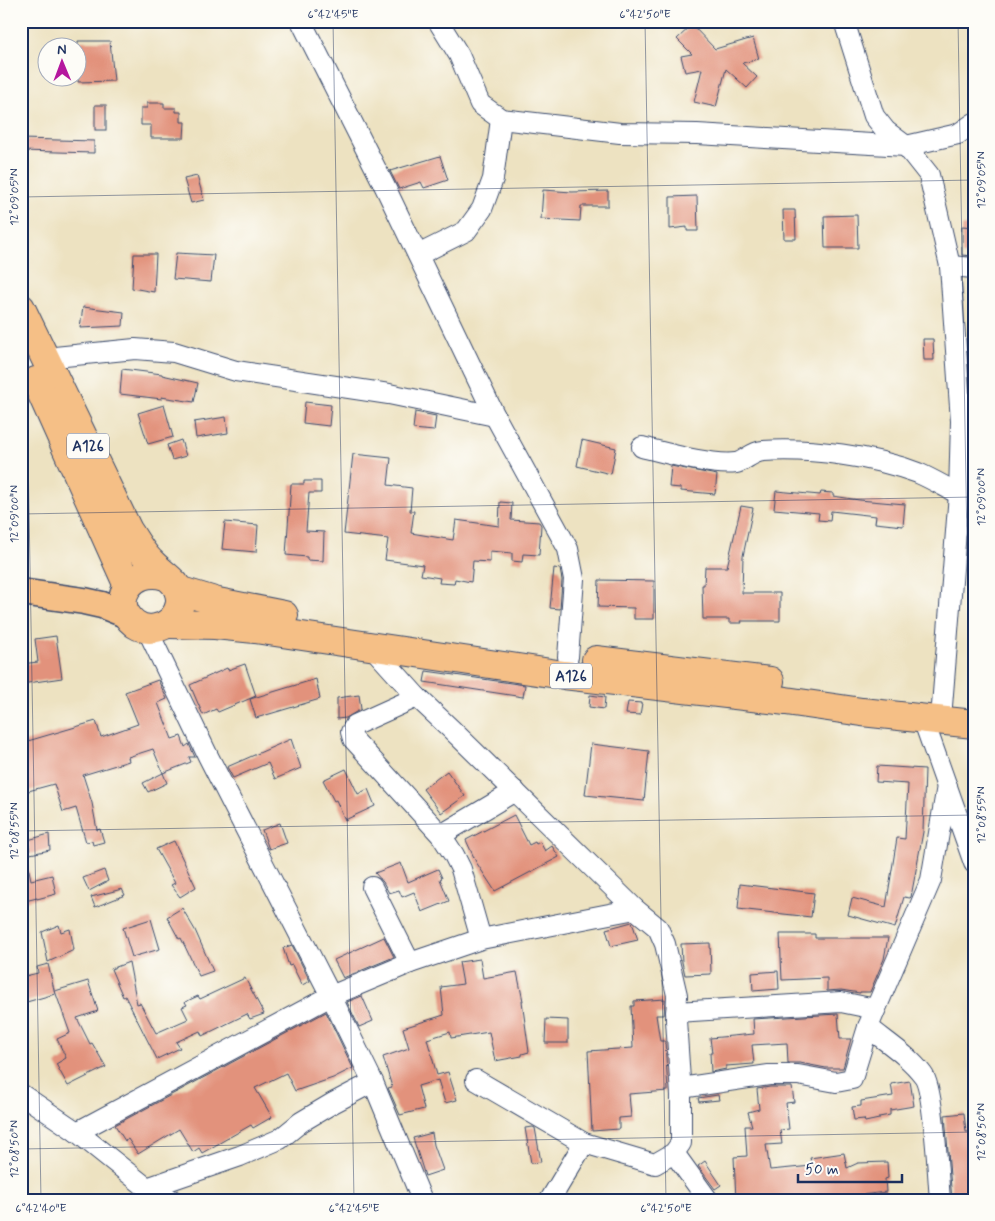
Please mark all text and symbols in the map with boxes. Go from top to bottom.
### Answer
text: 6°42'45"E [308,7,358,23]
text: 6°42'50"E [619,7,671,23]
north arrow [38,38,88,88]
text: N [57,41,67,59]
text: 12°09'05"N [974,151,990,209]
text: 12°09'05"N [7,168,23,226]
road number: A126 [67,434,109,458]
text: 12°09'00"N [974,468,990,526]
text: 12°09'00"N [7,485,23,543]
road number: A126 [550,664,592,688]
text: 12°08'55"N [974,786,990,844]
text: 12°08'55"N [7,802,23,860]
text: 12°08'50"N [974,1103,990,1161]
text: 12°08'50"N [7,1120,23,1178]
scale bar [798,1151,901,1183]
text: 50 m [805,1160,839,1180]
text: 6°42'40"E [15,1201,67,1217]
text: 6°42'45"E [329,1201,379,1217]
text: 6°42'50"E [640,1201,692,1217]

